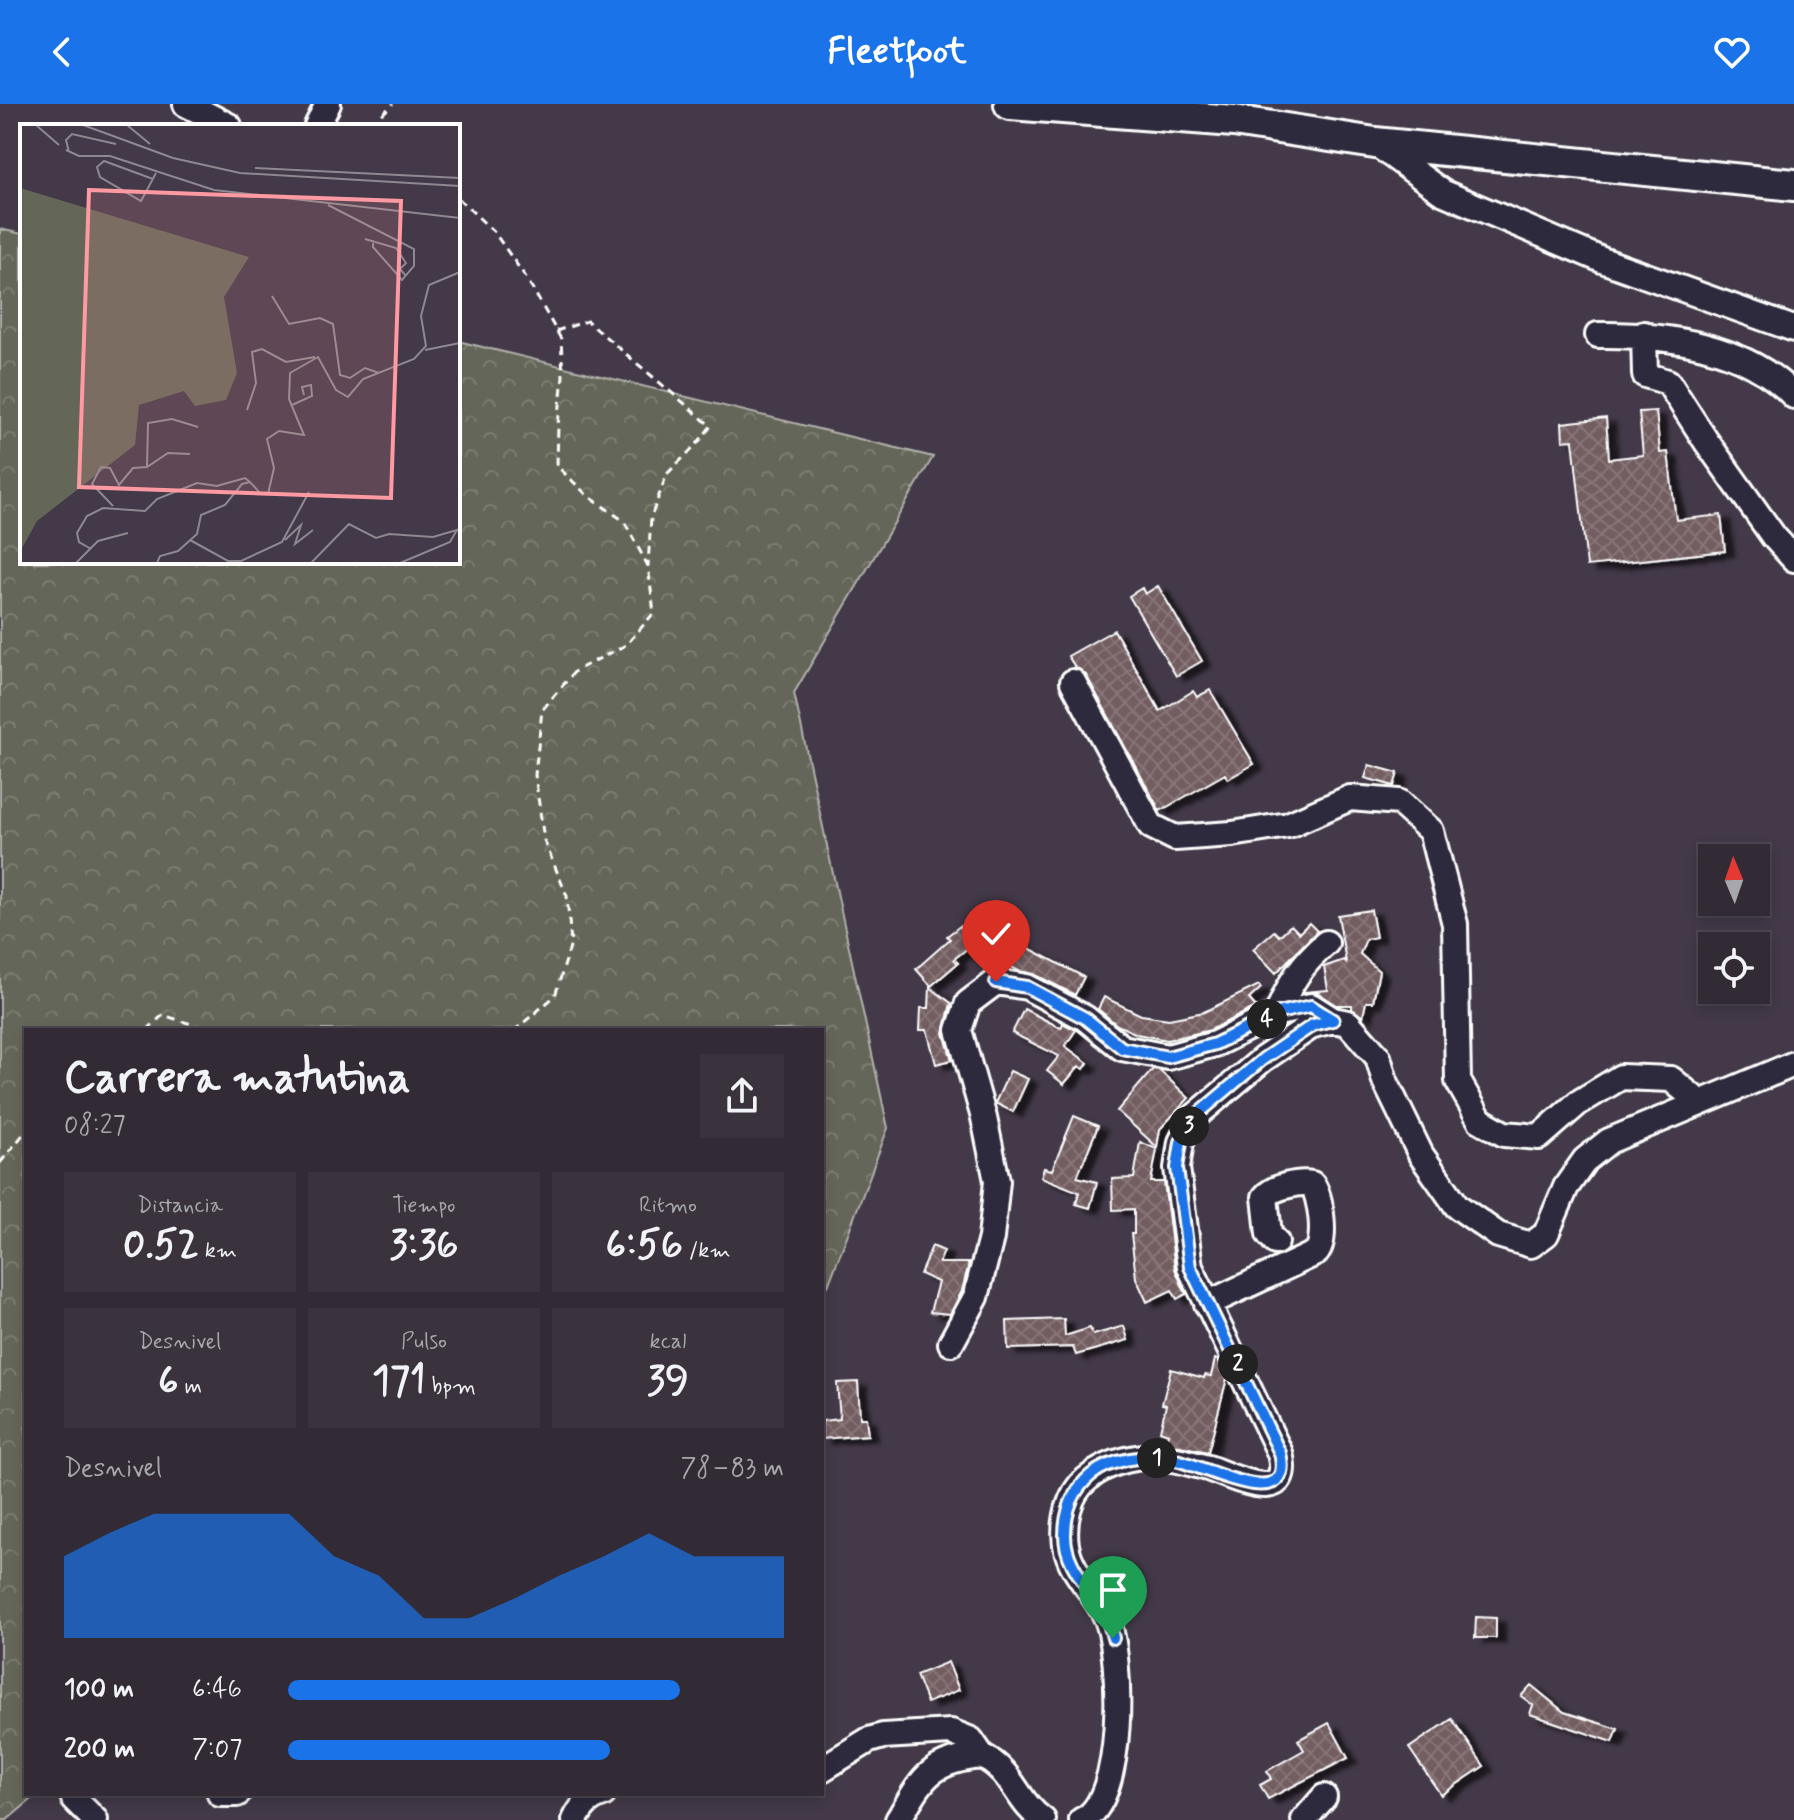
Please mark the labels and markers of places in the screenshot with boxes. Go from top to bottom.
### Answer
pin [962,900,1030,982]
pin: 4 [1247,999,1287,1039]
pin: 3 [1169,1106,1209,1146]
pin: 2 [1218,1344,1258,1384]
pin: 1 [1137,1438,1177,1478]
pin [1079,1556,1147,1638]

